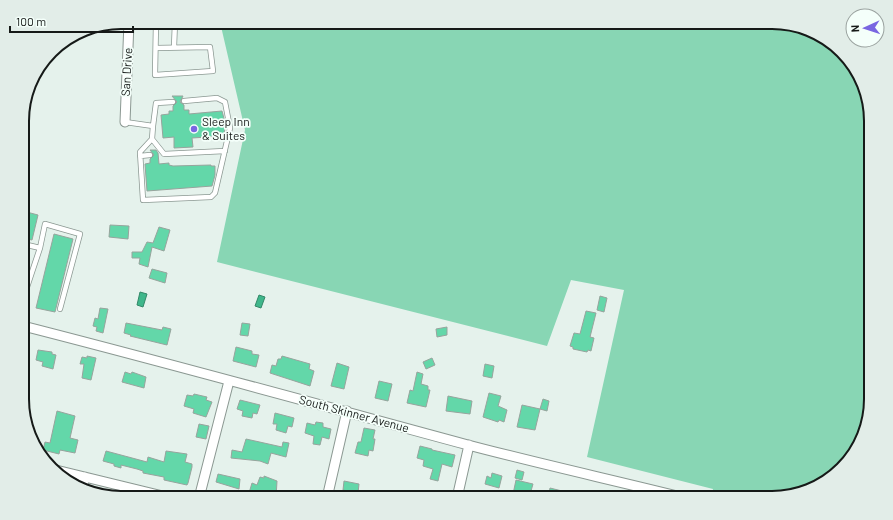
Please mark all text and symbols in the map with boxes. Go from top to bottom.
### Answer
scale bar [10,8,133,34]
north arrow [845,8,885,48]
text: 100 m [16,14,46,28]
text: N [848,25,861,33]
street label: San Drive [118,47,134,97]
place label: Sleep Inn & Suites [202,114,250,142]
marker: Sleep Inn & Suites [189,124,199,134]
street label: South Skinner Avenue [298,392,411,434]

